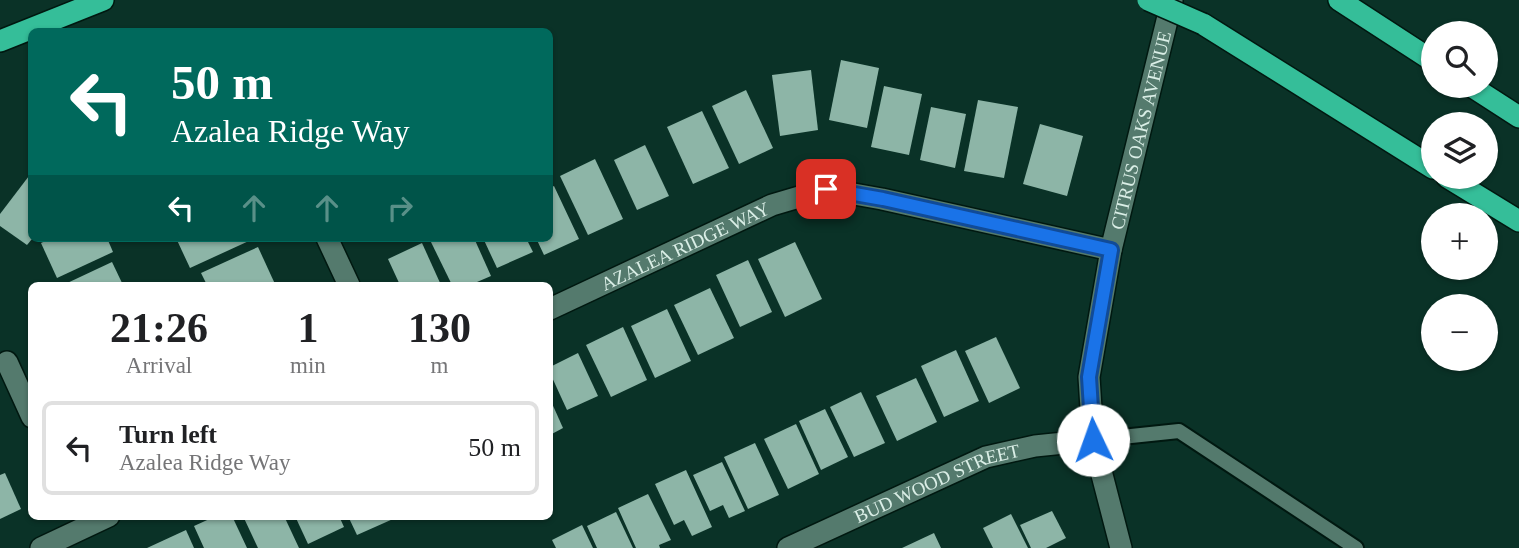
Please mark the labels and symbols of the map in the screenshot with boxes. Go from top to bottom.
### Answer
street label: CITRUS OAKS AVENUE [1106,29,1175,231]
pin [796,159,856,219]
street label: AZALEA RIDGE WAY [597,197,773,294]
position arrow [1056,403,1130,477]
street label: BUD WOOD STREET [851,439,1022,527]

